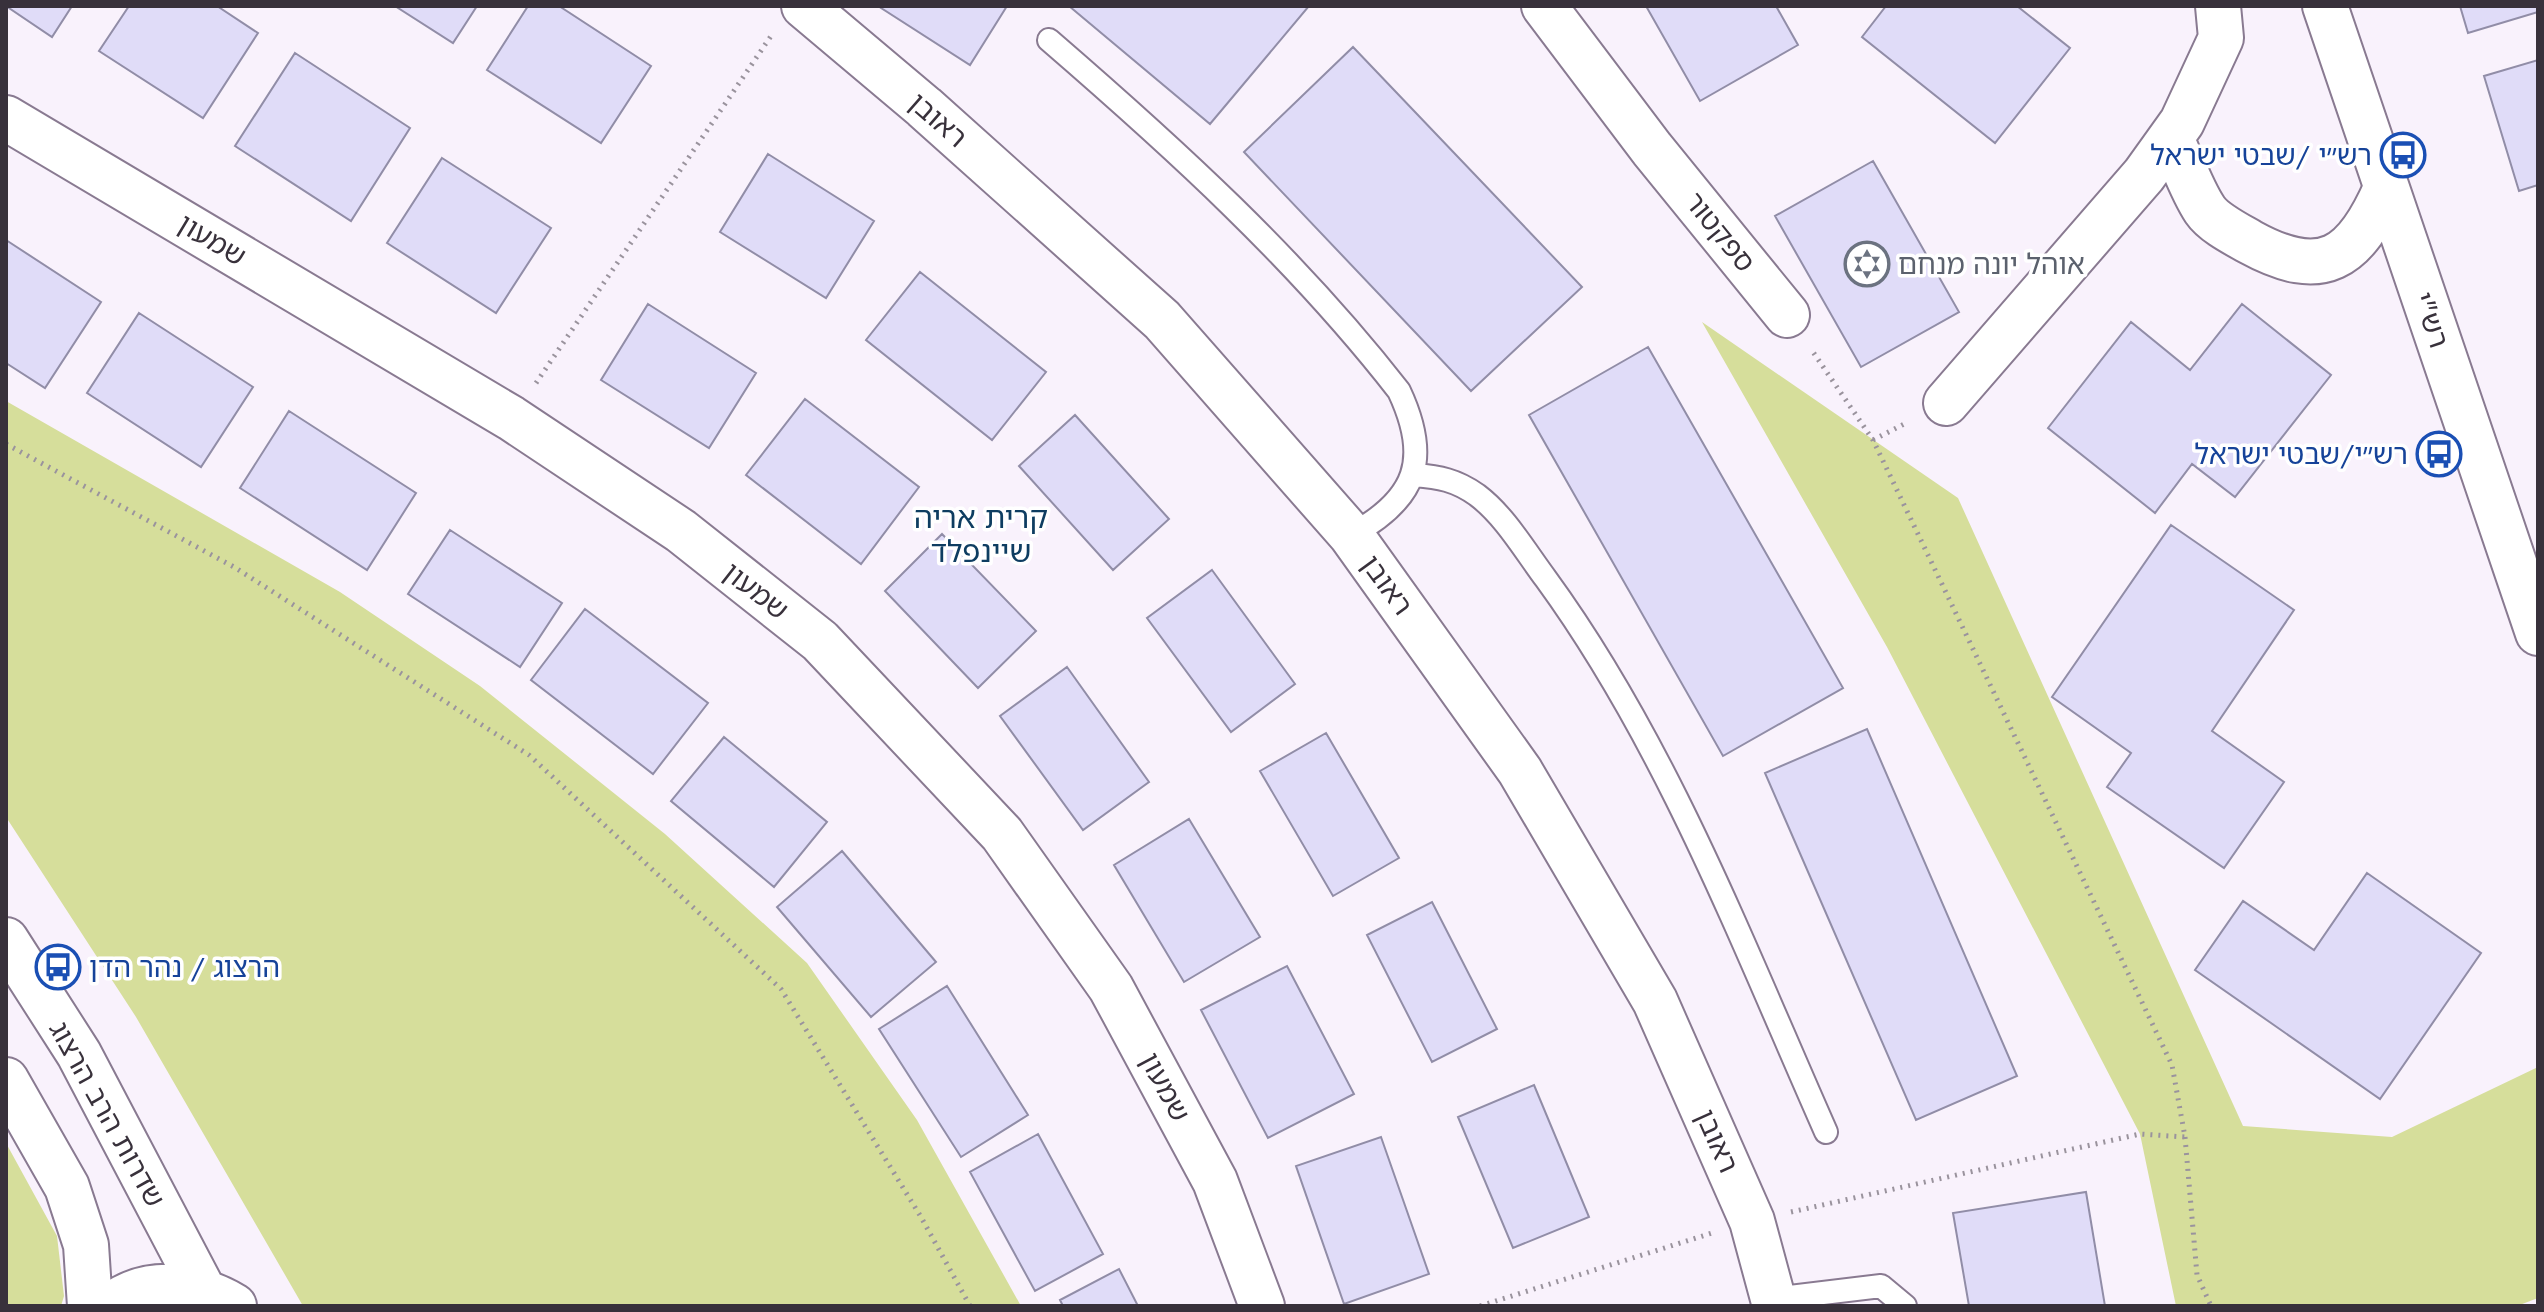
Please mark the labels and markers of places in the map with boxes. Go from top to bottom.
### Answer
bus stop icon: רש״י /שבטי ישראל [2379,131,2427,179]
place label: רש״י /שבטי ישראל [2150,135,2372,176]
synagogue icon: אוהל יונה מנחם [1843,240,1891,288]
place label: אוהל יונה מנחם [1898,244,2085,285]
bus stop icon: רש״י/שבטי ישראל [2415,430,2463,478]
place label: רש״י/שבטי ישראל [2195,434,2408,475]
bus stop icon: הרצוג / נהר הדן [34,943,82,991]
place label: הרצוג / נהר הדן [89,947,280,988]

